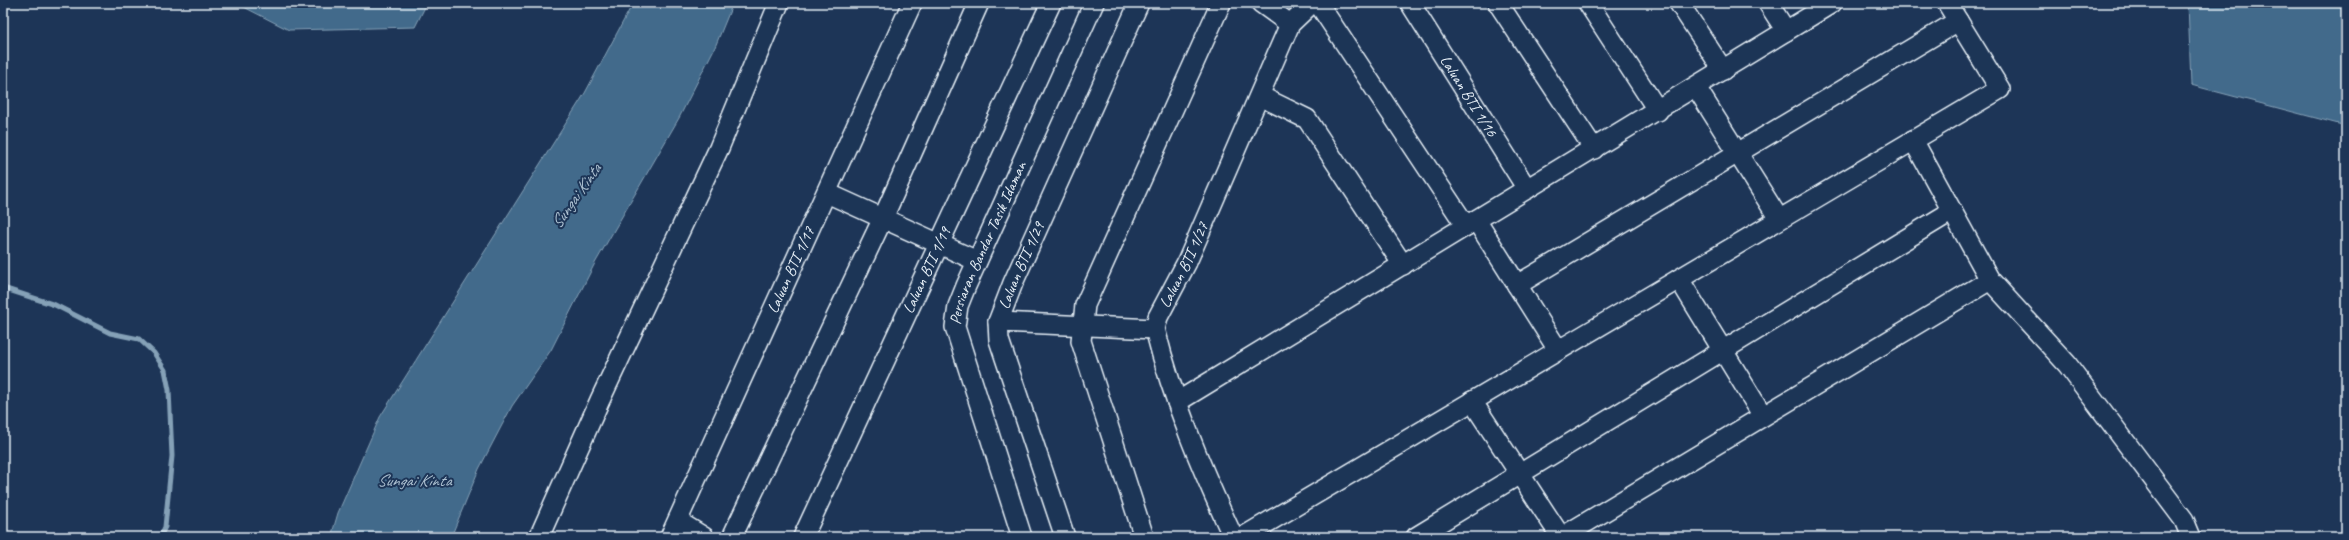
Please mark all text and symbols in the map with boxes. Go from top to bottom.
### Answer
street label: Laluan BTI 1/16 [1435,52,1502,141]
water label: Sungai Kinta [546,158,607,232]
street label: Persiaran Bandar Tasik Idaman [945,158,1031,326]
street label: Laluan BTI 1/29 [994,217,1050,312]
street label: Laluan BTI 1/27 [1155,218,1213,311]
street label: Laluan BTI 1/17 [763,223,819,316]
street label: Laluan BTI 1/19 [898,223,956,317]
water label: Sungai Kinta [377,470,453,491]

